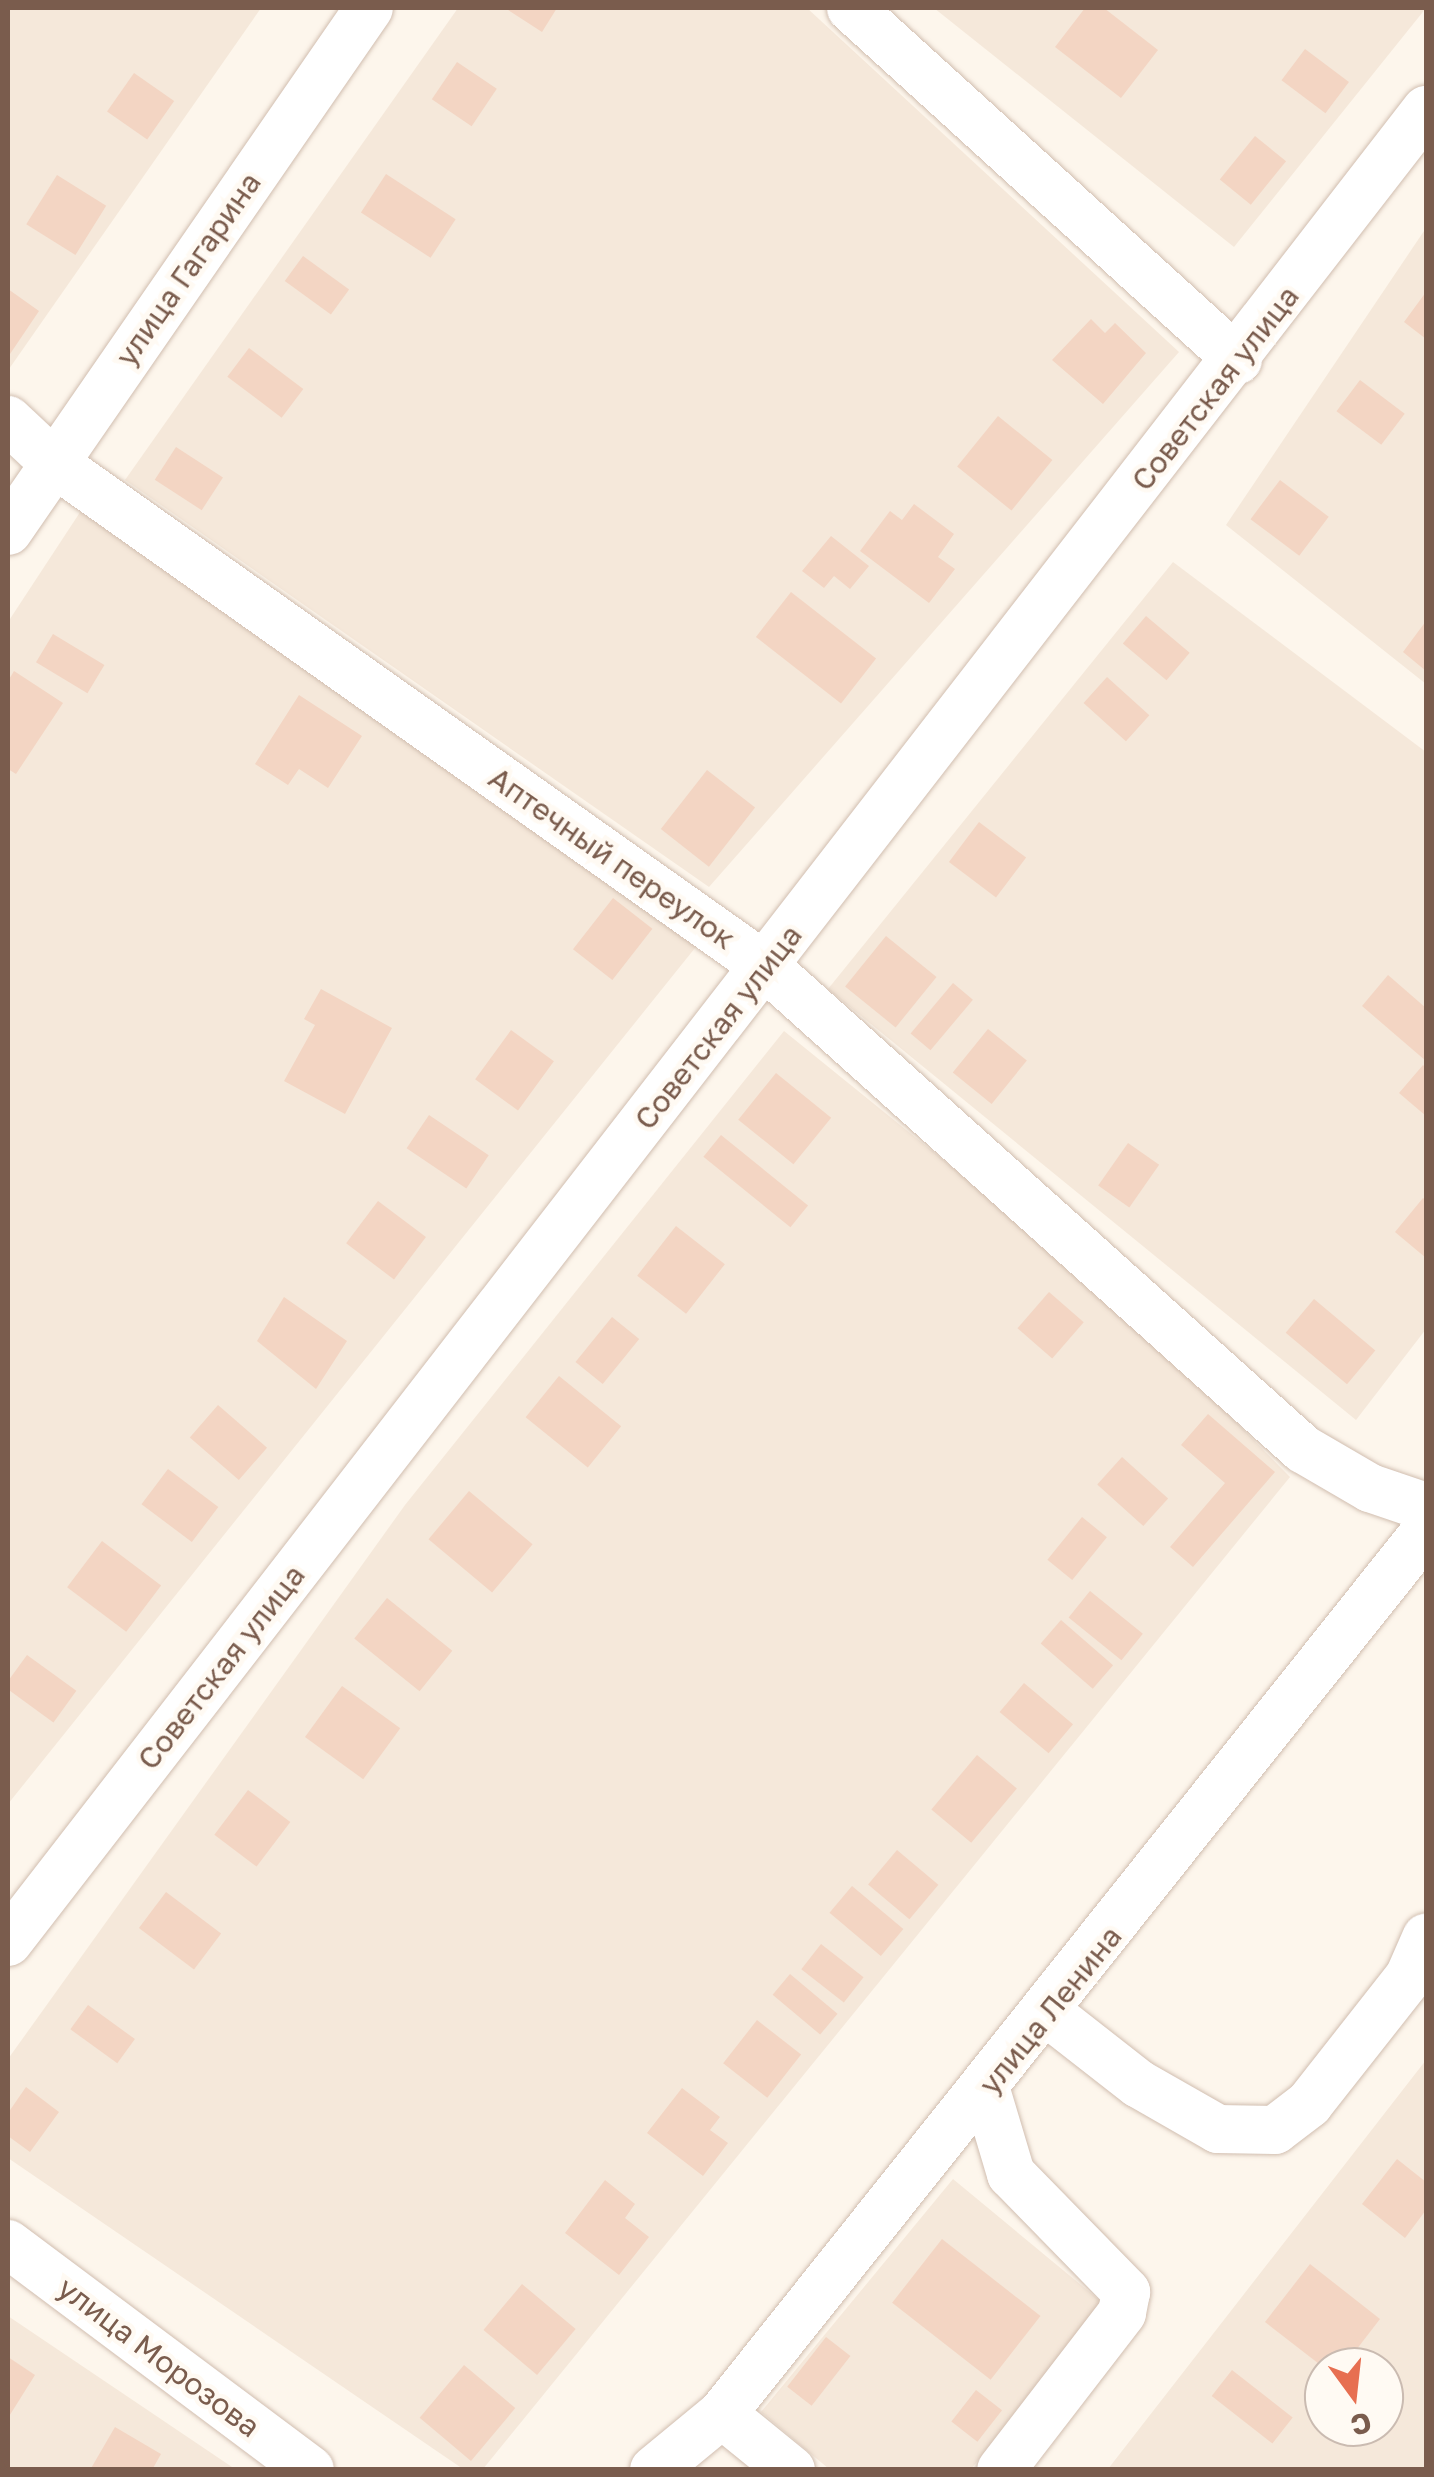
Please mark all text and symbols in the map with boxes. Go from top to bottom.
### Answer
street label: улица Гагарина [108,165,268,373]
street label: Советская улица [1124,279,1306,497]
street label: Аптечный переулок [482,759,742,957]
street label: Советская улица [627,918,809,1136]
street label: Советская улица [130,1558,312,1776]
street label: улица Ленина [971,1919,1129,2101]
street label: улица Морозова [51,2269,267,2445]
north arrow [1304,2347,1404,2447]
text: С [1348,2406,1375,2443]

